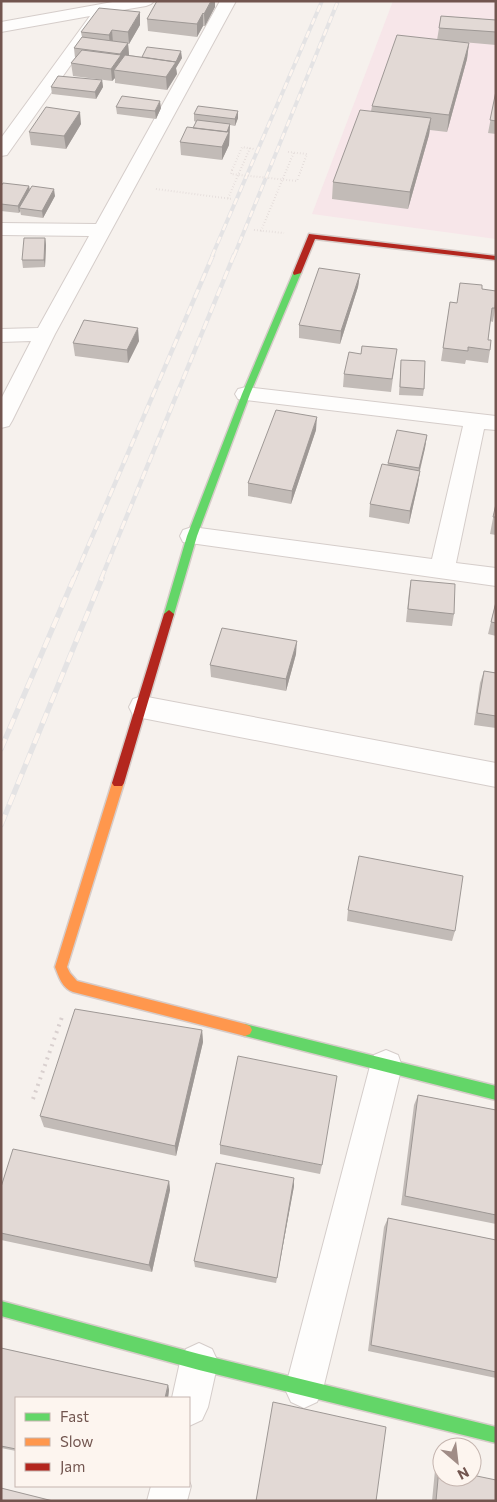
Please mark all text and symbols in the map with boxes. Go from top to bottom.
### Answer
legend [15,1397,190,1487]
text: Fast [60,1407,89,1425]
text: Slow [60,1432,93,1450]
north arrow [432,1437,482,1487]
text: Jam [60,1457,85,1475]
text: N [455,1464,472,1484]

